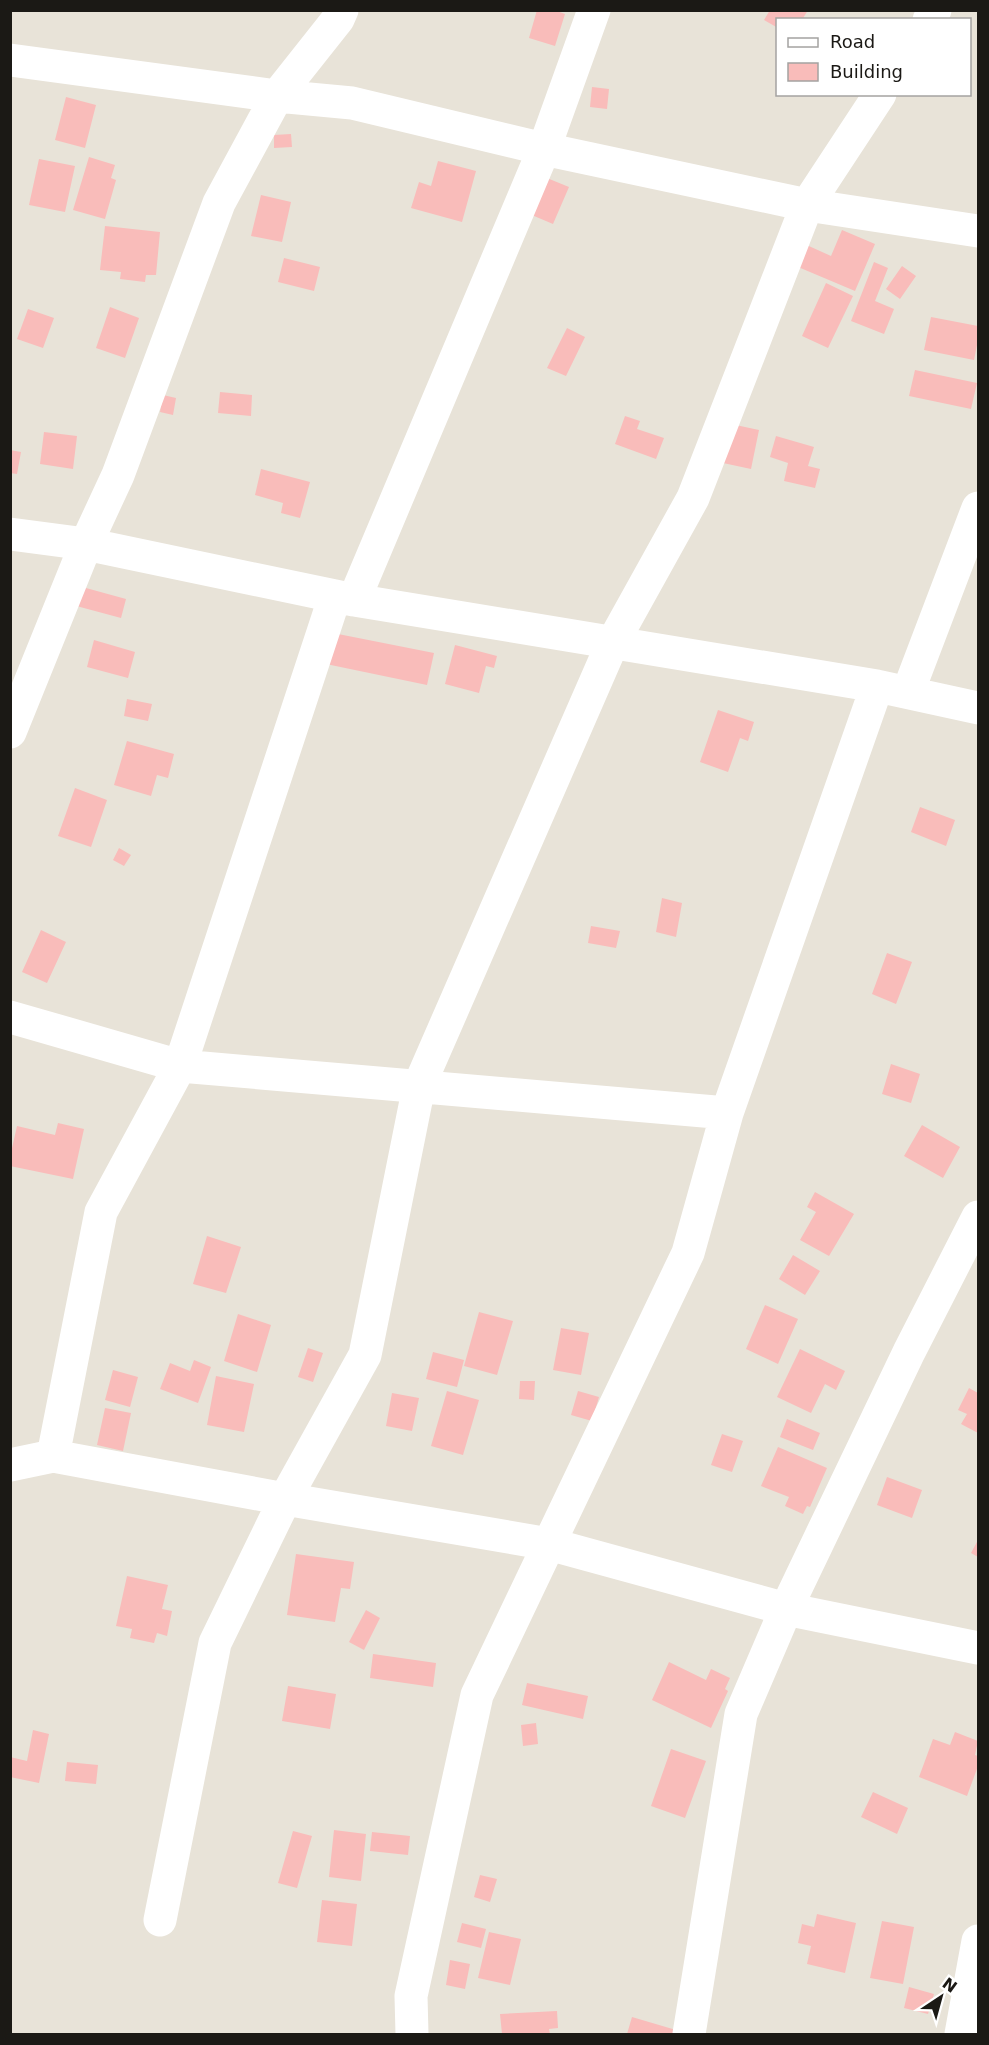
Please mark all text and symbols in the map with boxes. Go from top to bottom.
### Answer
legend [776,18,971,96]
text: Road [830,31,875,52]
text: Building [830,61,903,82]
north arrow [911,1967,971,2027]
text: N [939,1974,961,1997]

